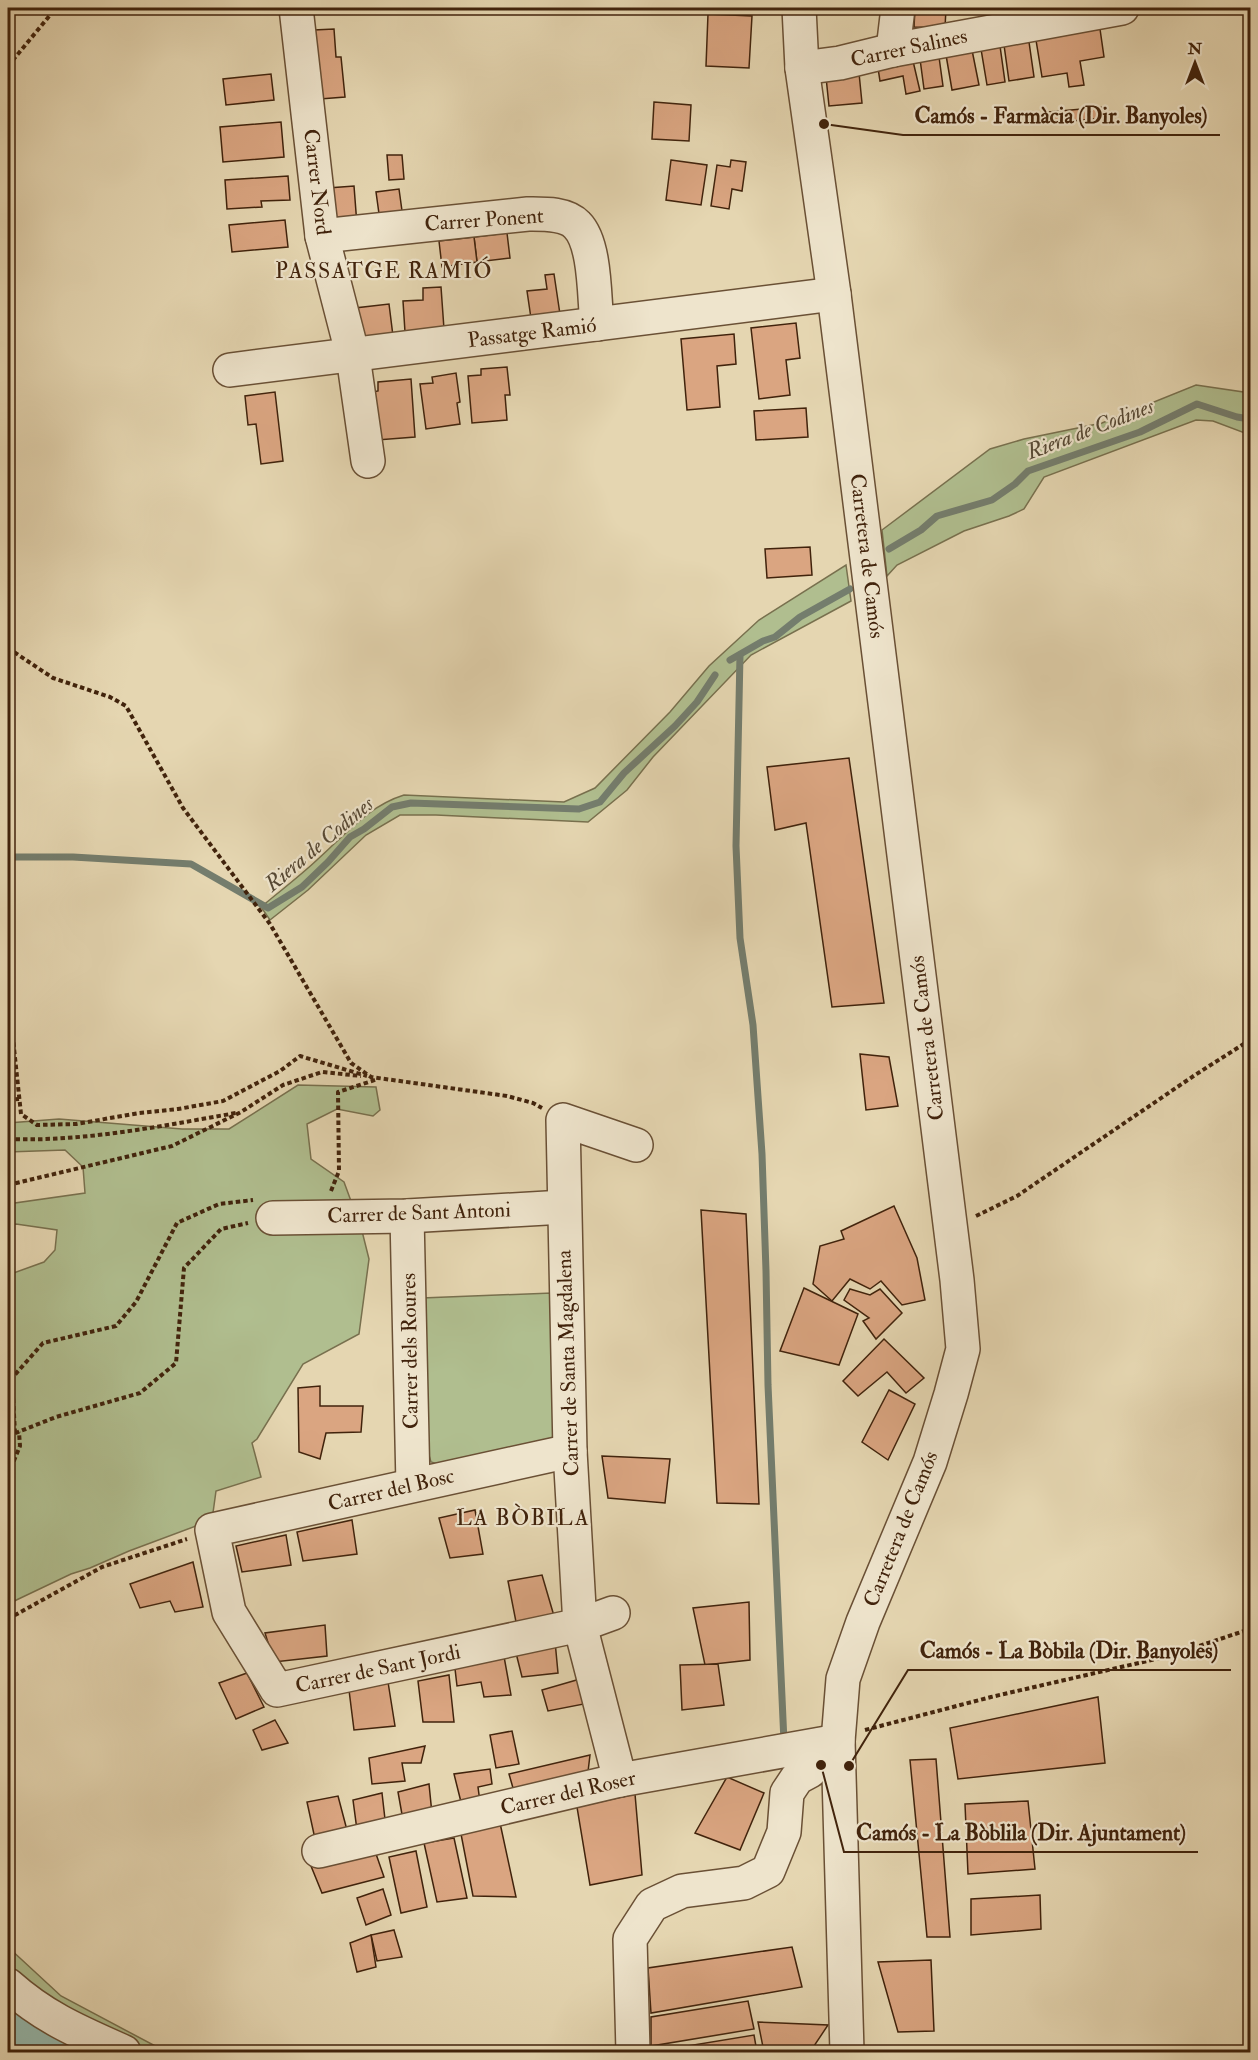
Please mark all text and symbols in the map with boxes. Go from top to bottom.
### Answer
street label: Carrer Salines [848,22,970,74]
north arrow [1165,33,1225,93]
text: N [1187,39,1203,59]
callout: Camós - Farmàcia (Dir. Banyoles) [903,95,1220,135]
text: Camós - Farmàcia (Dir. Banyoles) [914,102,1208,131]
street label: Carrer Nord [297,127,337,237]
street label: Carrer Ponent [423,202,545,238]
district label: PASSATGE RAMIÓ [275,256,493,285]
street label: Passatge Ramió [466,312,598,354]
water label: Riera de Codines [1021,392,1158,466]
street label: Carretera de Camós [844,472,890,640]
water label: Riera de Codines [258,790,380,898]
street label: Carretera de Camós [904,954,950,1122]
street label: Carrer de Sant Antoni [327,1196,512,1230]
street label: Carrer de Santa Magdalena [551,1249,585,1477]
street label: Carrer dels Roures [395,1273,425,1429]
street label: Carretera de Camós [857,1447,945,1611]
street label: Carrer del Bosc [325,1462,457,1518]
district label: LA BÒBILA [456,1503,590,1532]
callout: Camós - La Bòbila (Dir. Banyoles) [908,1630,1231,1670]
text: Camós - La Bòbila (Dir. Banyoles) [920,1637,1218,1666]
street label: Carrer de Sant Jordi [293,1638,463,1700]
street label: Carrer del Roser [498,1764,639,1822]
callout: Camós - La Bòblila (Dir. Ajuntament) [844,1812,1198,1852]
text: Camós - La Bòblila (Dir. Ajuntament) [856,1819,1186,1847]

